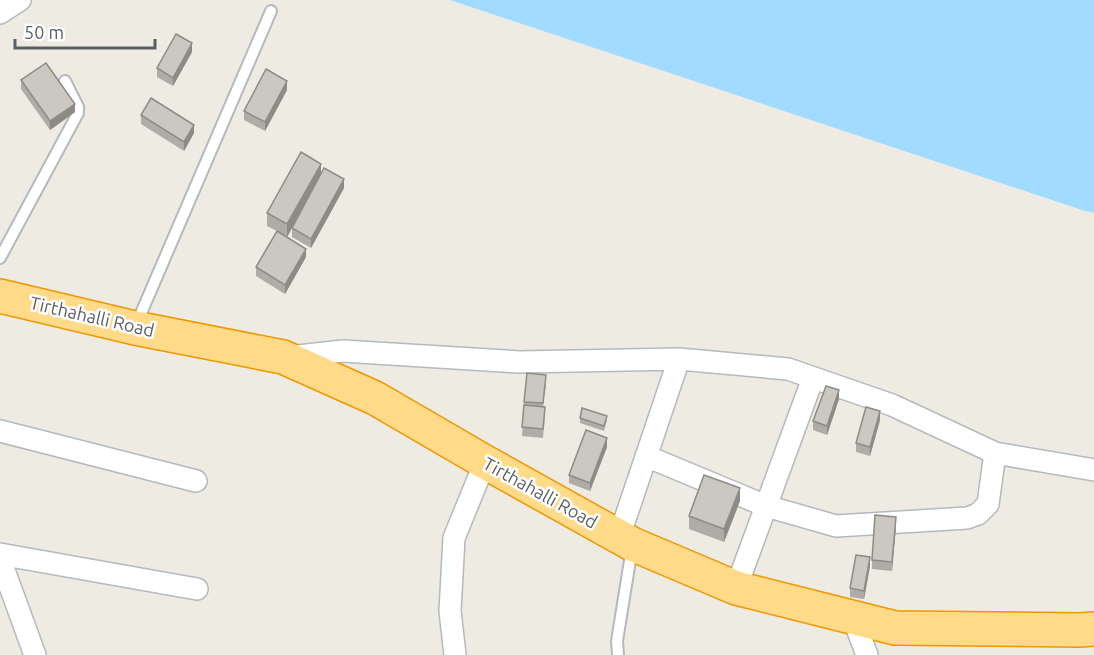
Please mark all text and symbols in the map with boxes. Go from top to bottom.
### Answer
scale bar [15,12,154,50]
text: 50 m [24,22,64,42]
street label: Tirthahalli Road [28,292,156,340]
street label: Tirthahalli Road [480,453,601,532]

